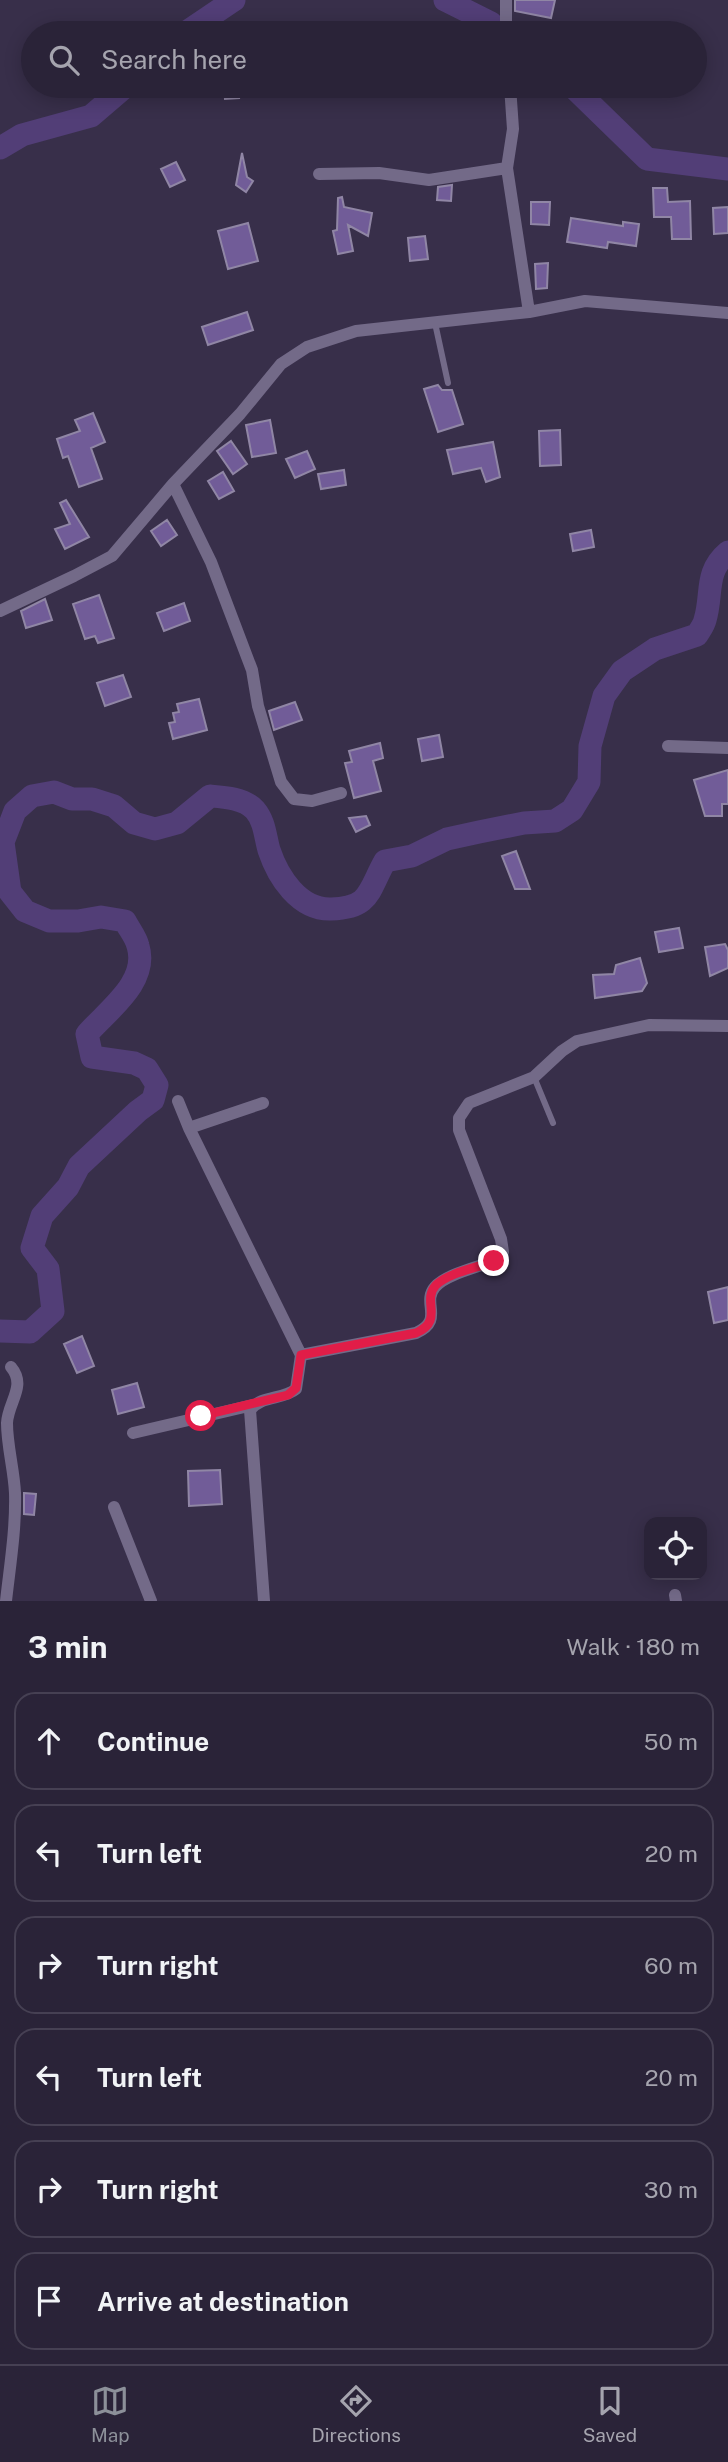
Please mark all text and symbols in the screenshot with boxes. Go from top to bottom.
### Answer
search box [21,21,707,98]
icon: search [45,41,83,79]
text: Search here [101,44,247,75]
route end [478,1245,509,1276]
route start [185,1400,216,1431]
map controls [644,1517,707,1580]
button: locate [644,1517,707,1580]
text: 3 min [28,1629,107,1665]
text: Walk · 180 m [567,1633,700,1660]
icon: ahead [30,1722,68,1760]
text: Continue [97,1726,209,1757]
text: 50 m [644,1728,698,1755]
icon: left [30,1834,68,1872]
text: Turn left [97,1838,202,1869]
text: 20 m [645,1840,698,1867]
icon: right [30,1946,68,1984]
text: Turn right [97,1950,219,1981]
text: 60 m [644,1952,698,1979]
icon: left [30,2058,68,2096]
text: Turn left [97,2062,202,2093]
text: 20 m [645,2064,698,2091]
icon: right [30,2170,68,2208]
text: Turn right [97,2174,219,2205]
text: 30 m [644,2176,698,2203]
icon: arrive [30,2282,68,2320]
text: Arrive at destination [97,2286,349,2317]
tab: Map [91,2382,130,2446]
tab: Directions [312,2382,401,2446]
tab: Saved [583,2382,637,2446]

